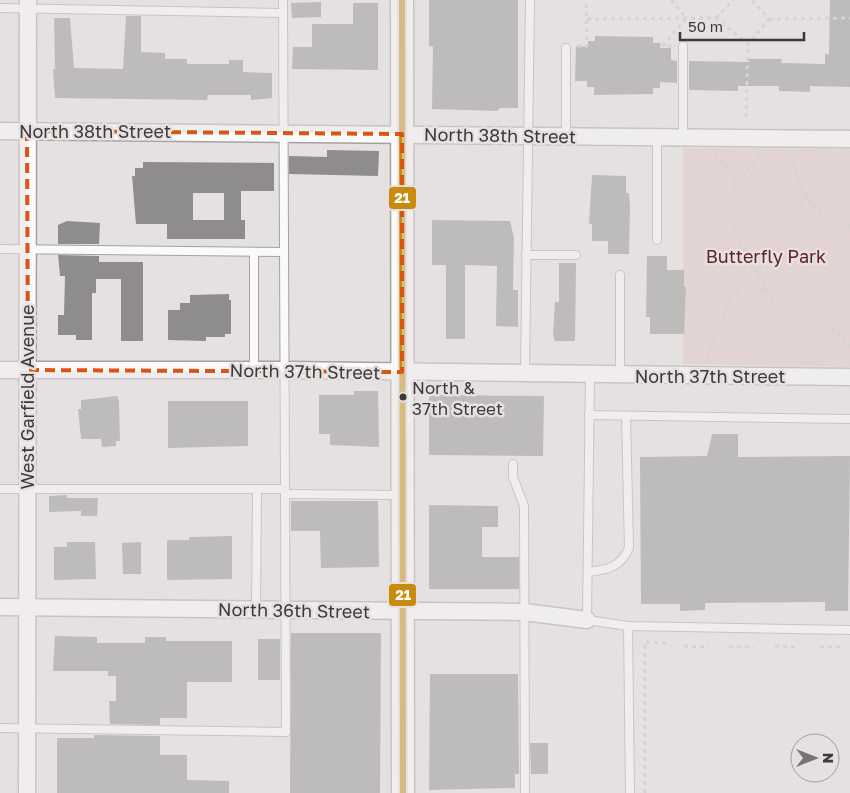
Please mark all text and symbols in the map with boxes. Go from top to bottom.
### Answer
scale bar [680,10,804,42]
text: 50 m [688,17,723,35]
street label: North 38th Street [19,120,171,142]
street label: North 38th Street [424,123,576,147]
line badge: 21 [388,186,417,210]
text: 21 [394,189,410,206]
park label: Butterfly Park [706,245,826,267]
street label: West Garfield Avenue [16,304,38,490]
street label: North 37th Street [229,359,381,383]
street label: North 37th Street [635,365,785,387]
place label: North & 37th Street [412,377,503,419]
marker: North & 37th Street [398,392,408,402]
line badge: 21 [388,583,417,607]
text: 21 [395,586,411,603]
street label: North 36th Street [218,598,370,622]
north arrow [790,733,840,783]
text: N [820,753,837,763]

